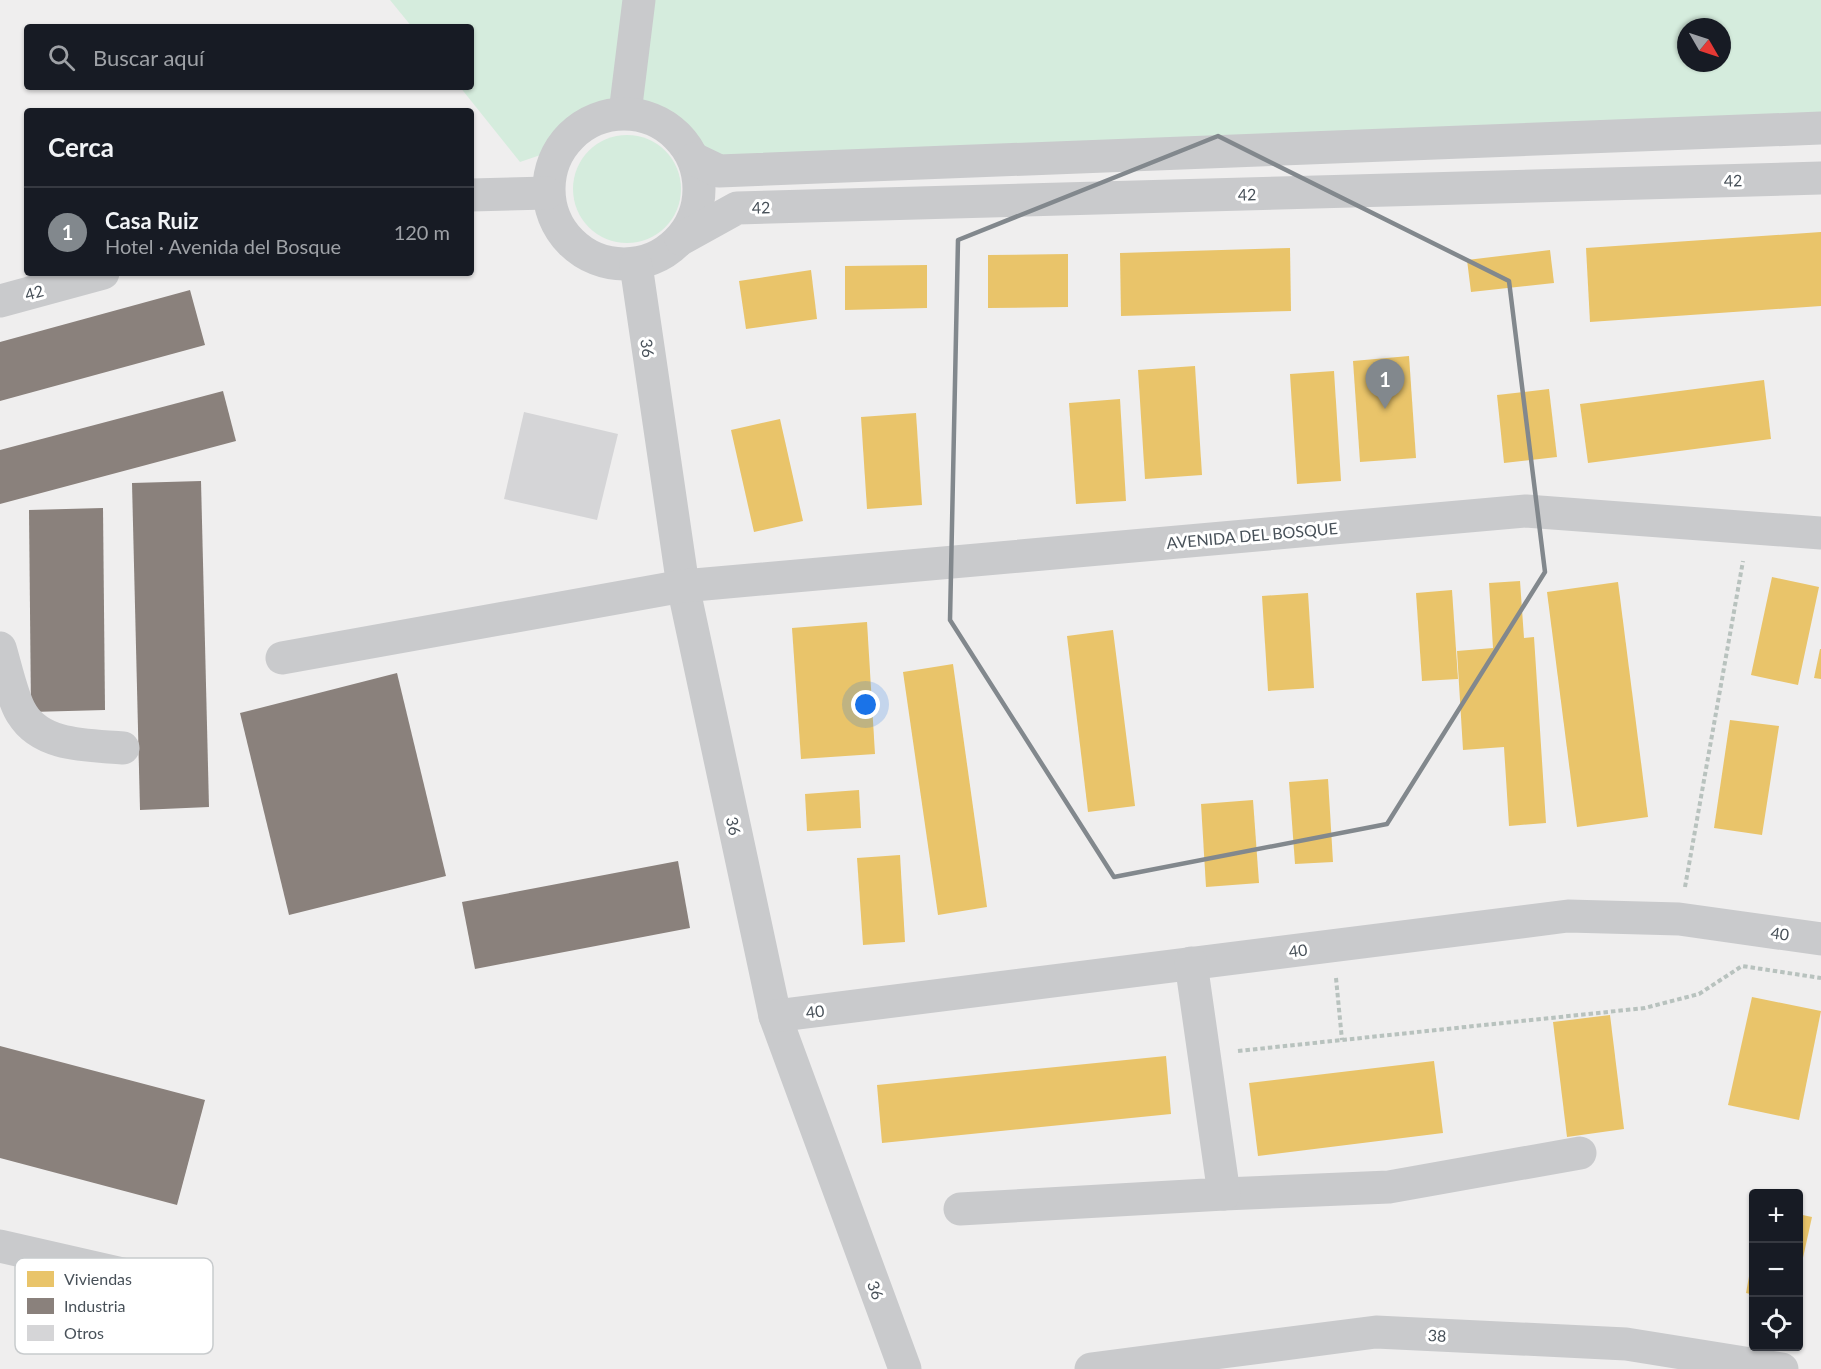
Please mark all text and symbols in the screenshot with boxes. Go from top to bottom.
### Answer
north arrow [1677,18,1731,72]
search box [24,24,474,90]
icon: search [45,41,78,74]
text: Buscar aquí [93,44,204,71]
text: Cerca [48,131,114,163]
street label: 42 [1723,170,1743,190]
street label: 42 [1237,184,1257,204]
street label: 42 [751,197,771,217]
text: Casa Ruiz [105,207,199,234]
text: 1 [62,220,73,244]
text: 120 m [394,220,450,244]
text: Hotel · Avenida del Bosque [105,234,341,258]
street label: 42 [23,280,45,304]
street label: 36 [637,337,659,359]
pin: 1 [1366,360,1404,409]
street label: AVENIDA DEL BOSQUE [1166,518,1338,552]
your location [851,690,880,719]
street label: 36 [723,815,745,837]
street label: 40 [1769,922,1791,944]
street label: 40 [1288,939,1308,961]
street label: 40 [805,1000,825,1022]
map controls [1749,1189,1803,1351]
button: + [1749,1189,1803,1243]
button: − [1749,1243,1803,1297]
legend [15,1258,213,1354]
text: Viviendas [64,1269,132,1288]
street label: 36 [864,1278,888,1302]
text: Industria [64,1296,125,1315]
button: locate [1749,1297,1803,1351]
text: Otros [64,1323,104,1342]
street label: 38 [1427,1325,1447,1345]

